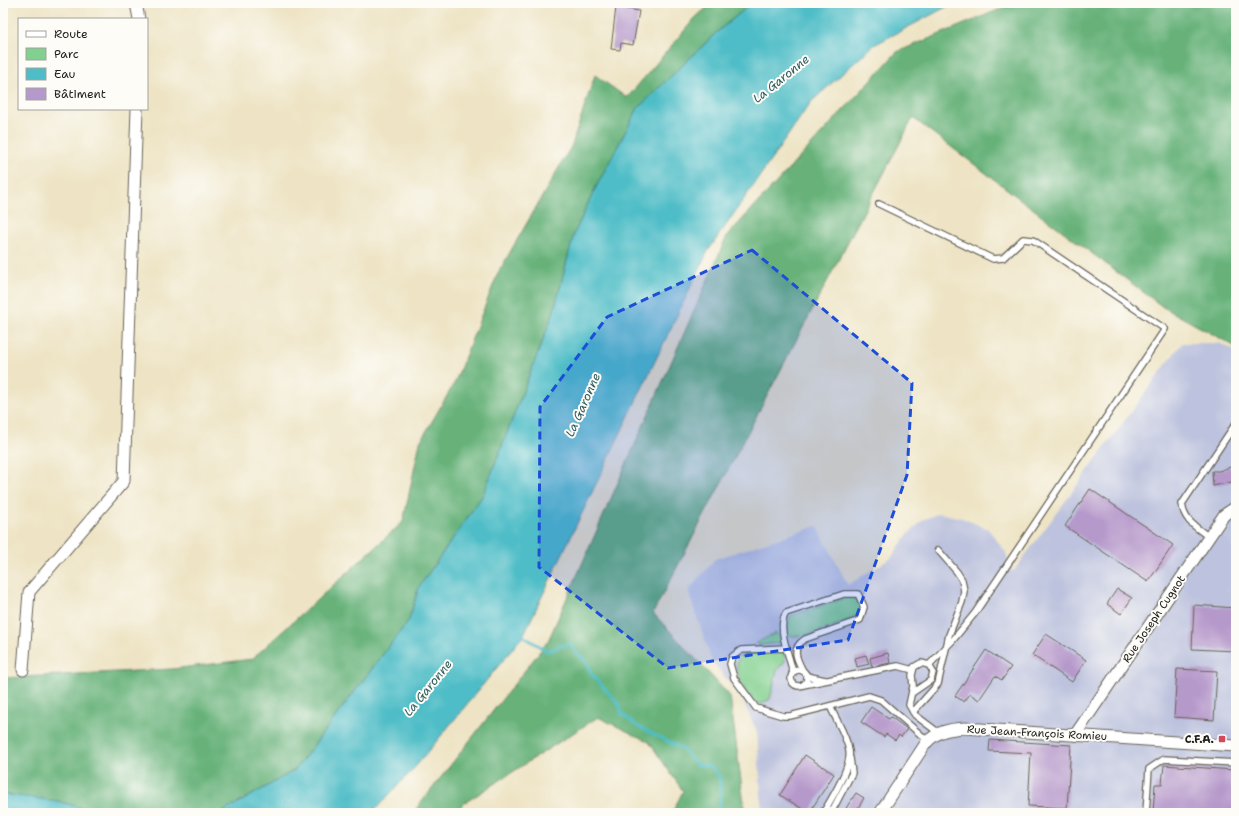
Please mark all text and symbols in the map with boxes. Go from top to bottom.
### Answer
legend [18,18,148,110]
text: Route [54,26,88,42]
text: Parc [54,46,79,62]
water label: La Garonne [749,51,813,107]
text: Eau [54,66,76,82]
text: Bâtiment [54,86,106,102]
water label: La Garonne [562,370,604,439]
street label: Rue Joseph Cugnot [1119,572,1189,666]
water label: La Garonne [400,656,456,720]
street label: Rue Jean-François Romieu [967,722,1107,744]
place label: C.F.A. [1185,732,1214,747]
marker: C.F.A. [1217,734,1227,744]

